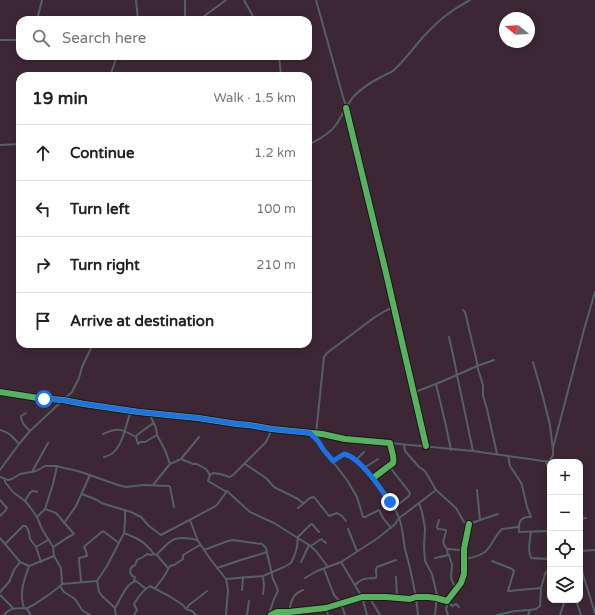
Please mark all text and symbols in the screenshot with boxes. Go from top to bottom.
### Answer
north arrow [499,12,535,48]
search box [16,16,312,60]
icon: search [30,27,52,49]
text: Search here [62,29,146,47]
text: 19 min [32,88,88,109]
text: Walk · 1.5 km [214,90,296,106]
icon: ahead [32,142,54,164]
text: Continue [70,144,134,162]
text: 1.2 km [254,145,296,161]
icon: left [32,198,54,220]
text: Turn left [70,200,130,218]
text: 100 m [256,201,296,217]
icon: right [32,254,54,276]
text: Turn right [70,256,140,274]
text: 210 m [256,257,296,273]
icon: arrive [32,310,54,332]
text: Arrive at destination [70,312,214,330]
route start [35,390,53,408]
map controls [547,459,583,603]
button: + [547,459,583,495]
route end [381,493,399,511]
button: − [547,495,583,531]
button: locate [547,531,583,567]
button: layers [547,567,583,603]

